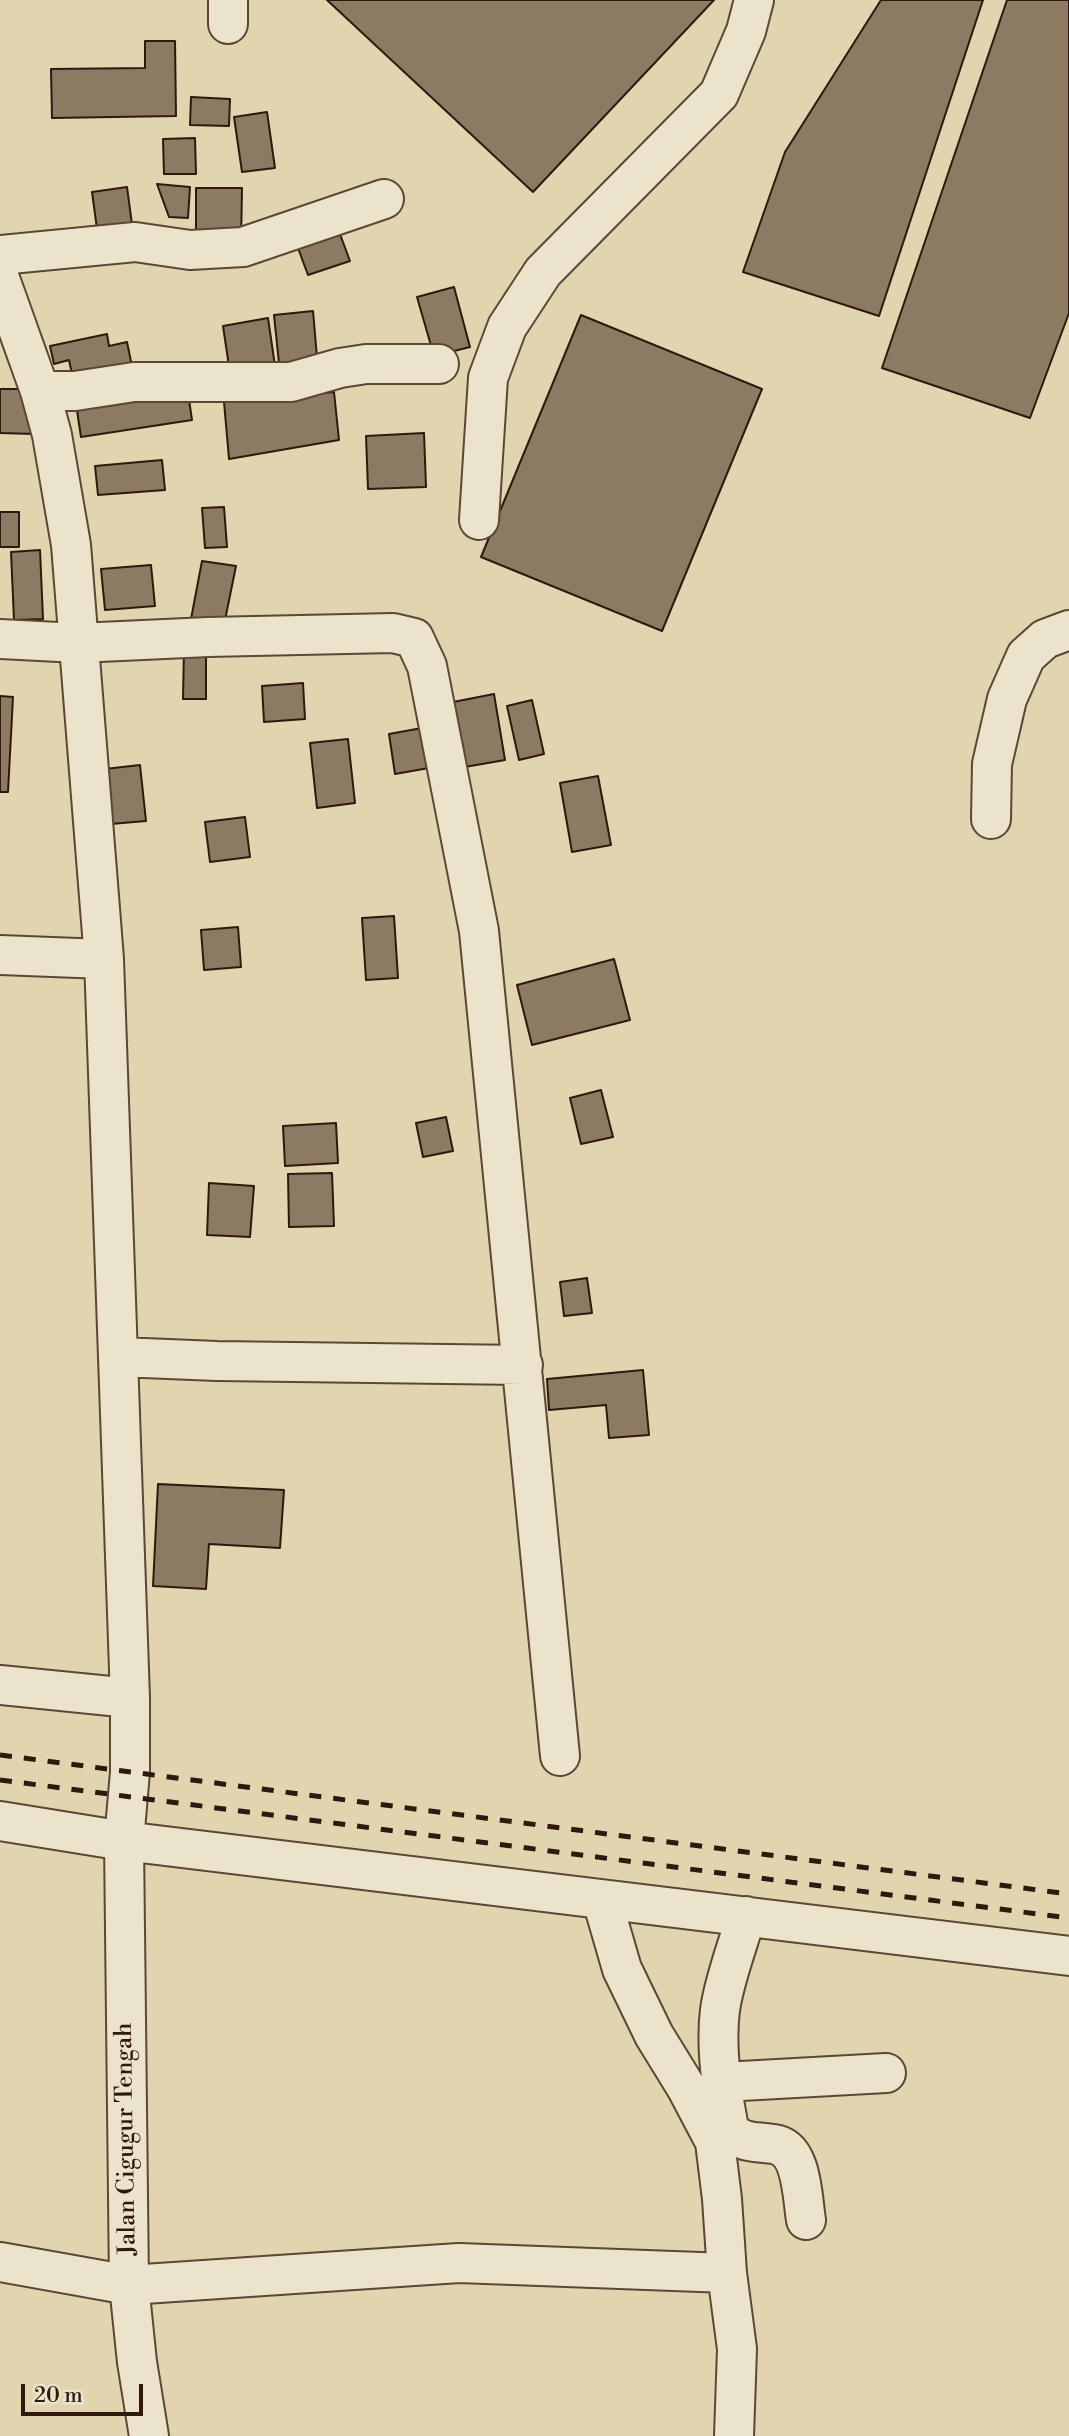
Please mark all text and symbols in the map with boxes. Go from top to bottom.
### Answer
street label: Jalan Cigugur Tengah [111,2022,143,2256]
scale bar [24,2370,147,2414]
text: 20 m [34,2383,83,2409]

